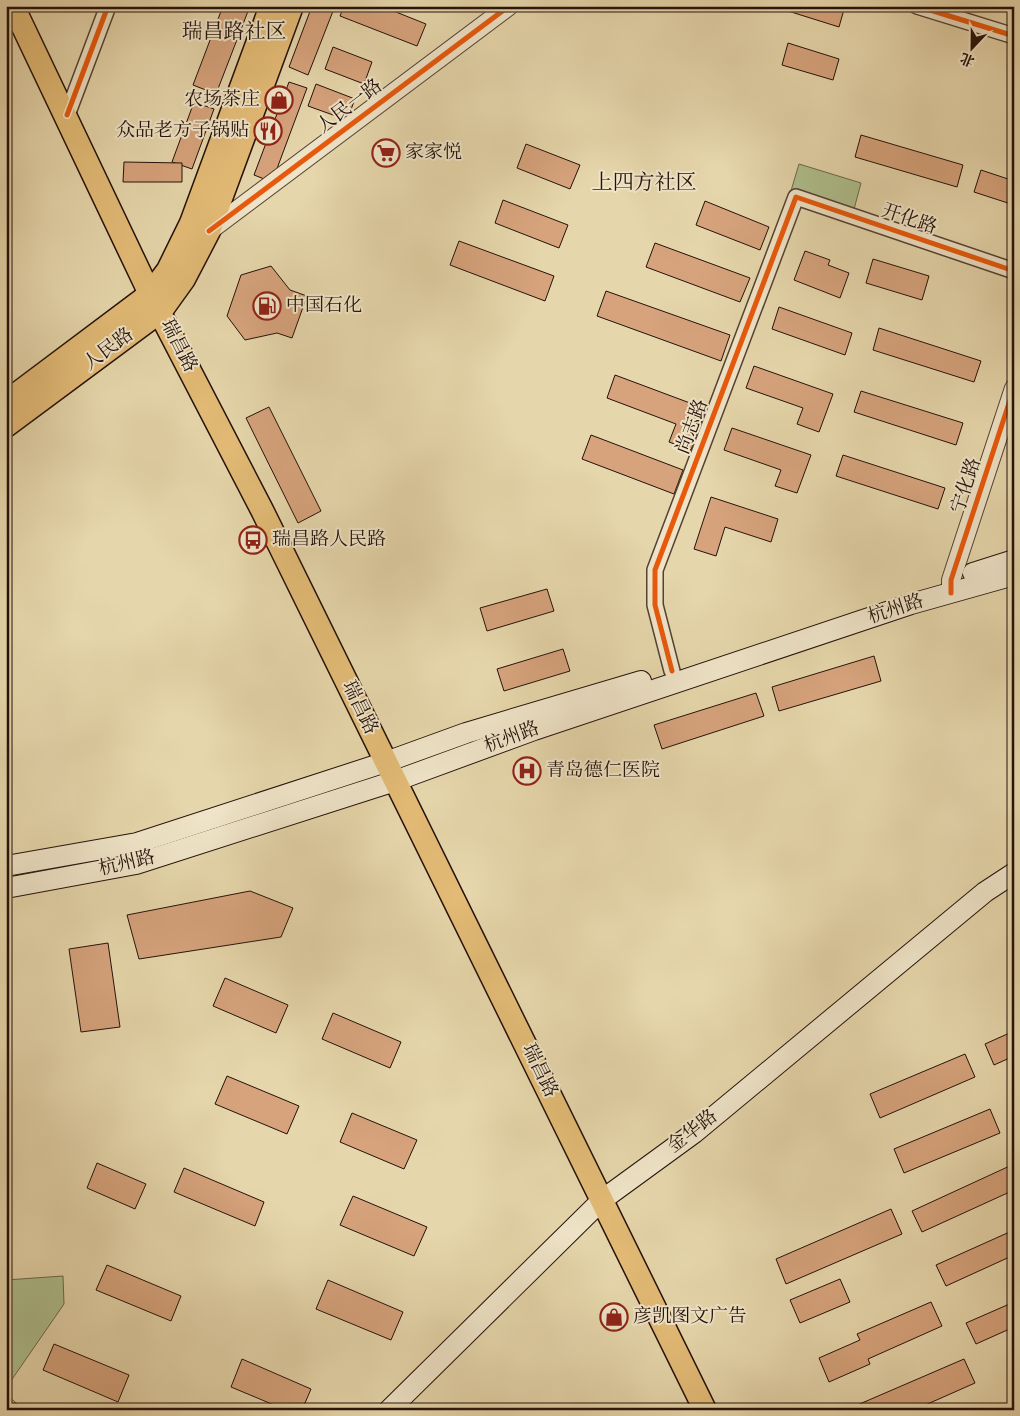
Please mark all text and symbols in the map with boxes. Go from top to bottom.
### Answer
district label: 瑞昌路社区 [182,20,287,43]
north arrow [948,22,998,72]
text: 北 [958,50,977,69]
street label: 人民一路 [313,75,386,137]
shop icon: 农场茶庄 [264,85,294,115]
place label: 农场茶庄 [184,89,260,110]
restaurant icon: 众品老方子锅贴 [253,116,283,146]
place label: 众品老方子锅贴 [116,119,249,141]
supermarket icon: 家家悦 [371,138,401,168]
place label: 家家悦 [405,142,462,163]
district label: 上四方社区 [592,171,697,194]
street label: 开化路 [879,200,940,238]
fuel station icon: 中国石化 [252,291,282,321]
place label: 中国石化 [286,295,362,316]
street label: 瑞昌路 [157,315,201,376]
street label: 人民路 [79,324,137,375]
street label: 尚志路 [671,396,712,457]
street label: 宁化路 [947,455,985,516]
bus stop icon: 瑞昌路人民路 [238,525,268,555]
place label: 瑞昌路人民路 [272,529,386,550]
street label: 杭州路 [865,589,926,628]
street label: 瑞昌路 [338,677,382,738]
street label: 杭州路 [481,717,542,757]
hospital icon: 青岛德仁医院 [512,756,542,786]
place label: 青岛德仁医院 [546,759,660,781]
street label: 杭州路 [96,845,157,880]
street label: 瑞昌路 [518,1040,562,1101]
street label: 金华路 [663,1105,721,1157]
shop icon: 彦凯图文广告 [599,1302,629,1332]
place label: 彦凯图文广告 [633,1305,747,1327]

